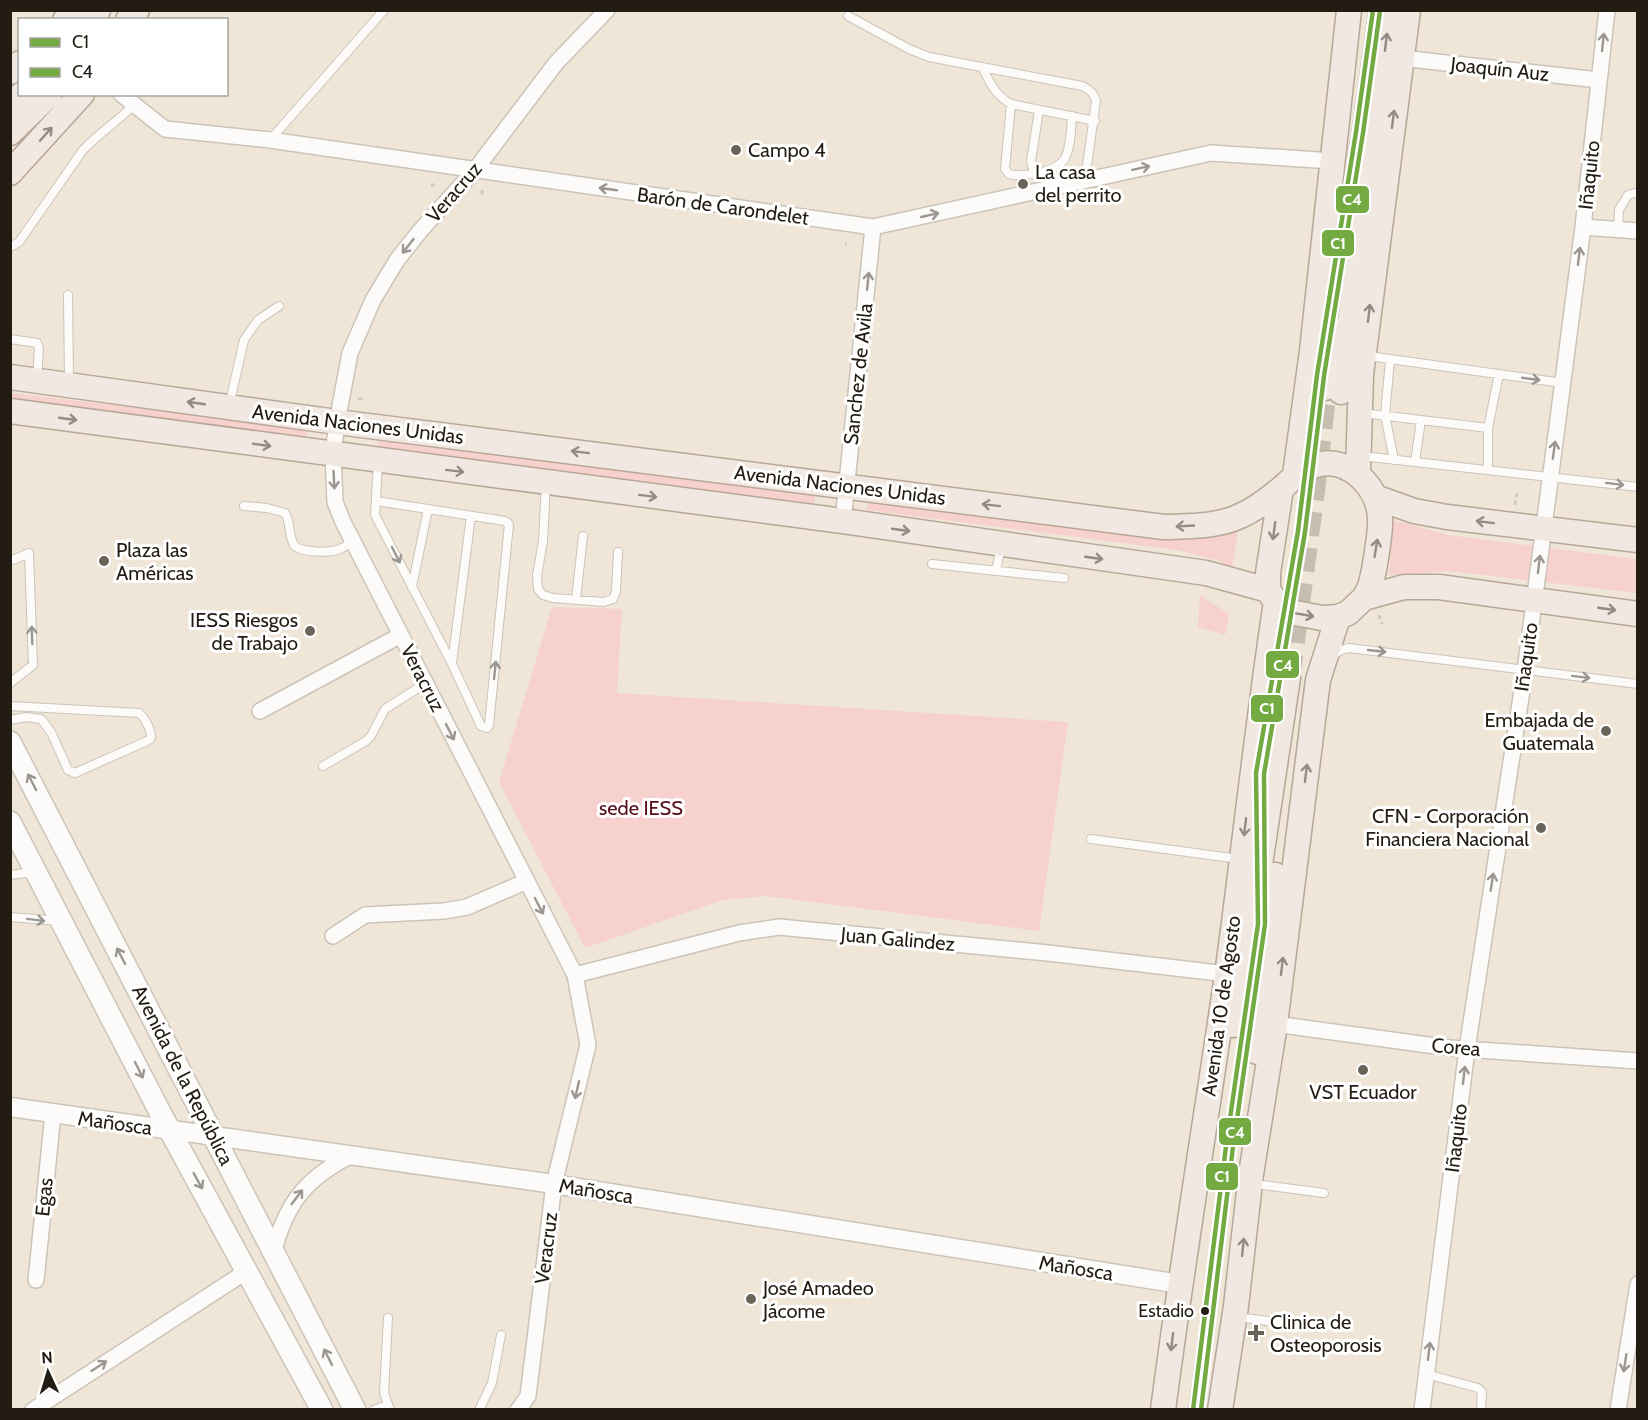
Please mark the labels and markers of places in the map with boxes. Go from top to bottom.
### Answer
place label: Campo 4 [748,138,826,162]
marker: Campo 4 [729,143,743,157]
place label: La casa del perrito [1035,160,1121,207]
marker: La casa del perrito [1016,177,1030,191]
place label: Plaza las Américas [116,538,194,585]
marker: Plaza las Américas [97,554,111,568]
place label: IESS Riesgos de Trabajo [190,608,298,655]
marker: IESS Riesgos de Trabajo [303,624,317,638]
place label: Embajada de Guatemala [1484,708,1594,755]
marker: Embajada de Guatemala [1599,724,1613,738]
place label: CFN - Corporación Financiera Nacional [1365,804,1529,851]
marker: CFN - Corporación Financiera Nacional [1534,821,1548,835]
marker: VST Ecuador [1356,1063,1370,1077]
place label: VST Ecuador [1309,1080,1417,1104]
place label: José Amadeo Jácome [762,1276,874,1323]
marker: José Amadeo Jácome [744,1292,758,1306]
place label: Estadio [1138,1300,1194,1322]
marker: Estadio [1199,1305,1211,1317]
place label: Clinica de Osteoporosis [1270,1310,1381,1357]
marker: Clinica de Osteoporosis [1247,1324,1265,1342]

